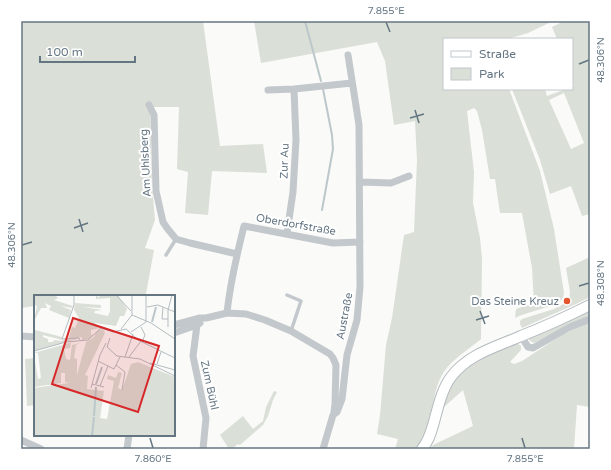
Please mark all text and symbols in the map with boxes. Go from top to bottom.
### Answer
text: 7.855°E [367,5,405,17]
text: 48.306°N [595,37,607,83]
scale bar [40,38,135,64]
legend [443,38,573,90]
text: 100 m [46,45,83,59]
text: Straße [479,47,516,61]
text: Park [479,67,505,81]
street label: Am Uhlsberg [137,129,154,197]
street label: Zur Au [277,143,292,179]
street label: Oberdorfstraße [255,211,337,238]
text: 48.306°N [6,222,18,268]
text: 48.308°N [595,260,607,306]
street label: Austraße [334,292,355,341]
inset map [34,295,175,436]
place label: Das Steine Kreuz [471,295,560,308]
marker: Das Steine Kreuz [562,296,572,306]
street label: Zum Bühl [198,359,221,411]
text: 7.860°E [134,453,172,465]
text: 7.855°E [506,453,544,465]

